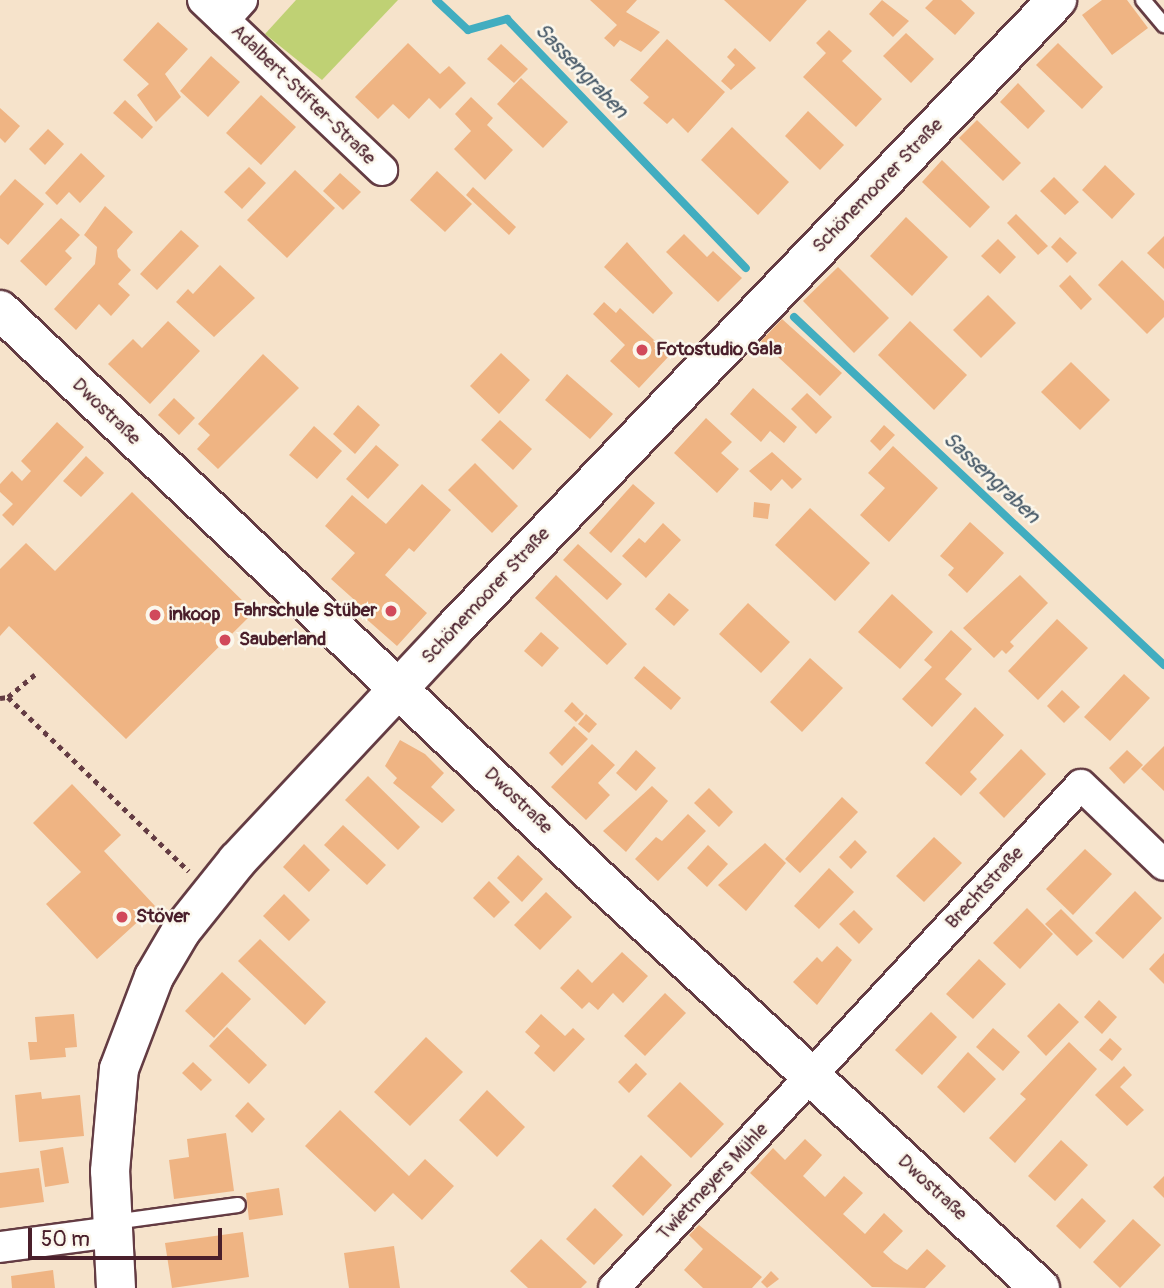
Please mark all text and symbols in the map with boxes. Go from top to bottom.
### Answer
water label: Sassengraben [529,18,633,124]
street label: Adalbert-Stifter-Straße [226,20,380,170]
street label: Schönemoorer Straße [808,114,948,258]
place label: Fotostudio Gala [656,339,782,361]
marker: Fotostudio Gala [634,342,650,358]
street label: Dwostraße [67,374,145,450]
water label: Sassengraben [938,427,1044,529]
street label: Schönemoorer Straße [417,523,555,669]
place label: Fahrschule Stüber [233,600,377,622]
marker: Fahrschule Stüber [383,603,399,619]
place label: inkoop [169,604,220,626]
marker: inkoop [147,607,163,623]
place label: Sauberland [239,629,326,651]
marker: Sauberland [217,632,233,648]
street label: Dwostraße [479,763,557,839]
street label: Brechtstraße [941,842,1029,934]
place label: Stöver [136,906,190,928]
marker: Stöver [114,909,130,925]
street label: Twietmeyers Mühle [653,1118,773,1246]
street label: Dwostraße [893,1150,971,1226]
scale bar [32,1214,226,1258]
text: 50 m [41,1226,90,1253]

